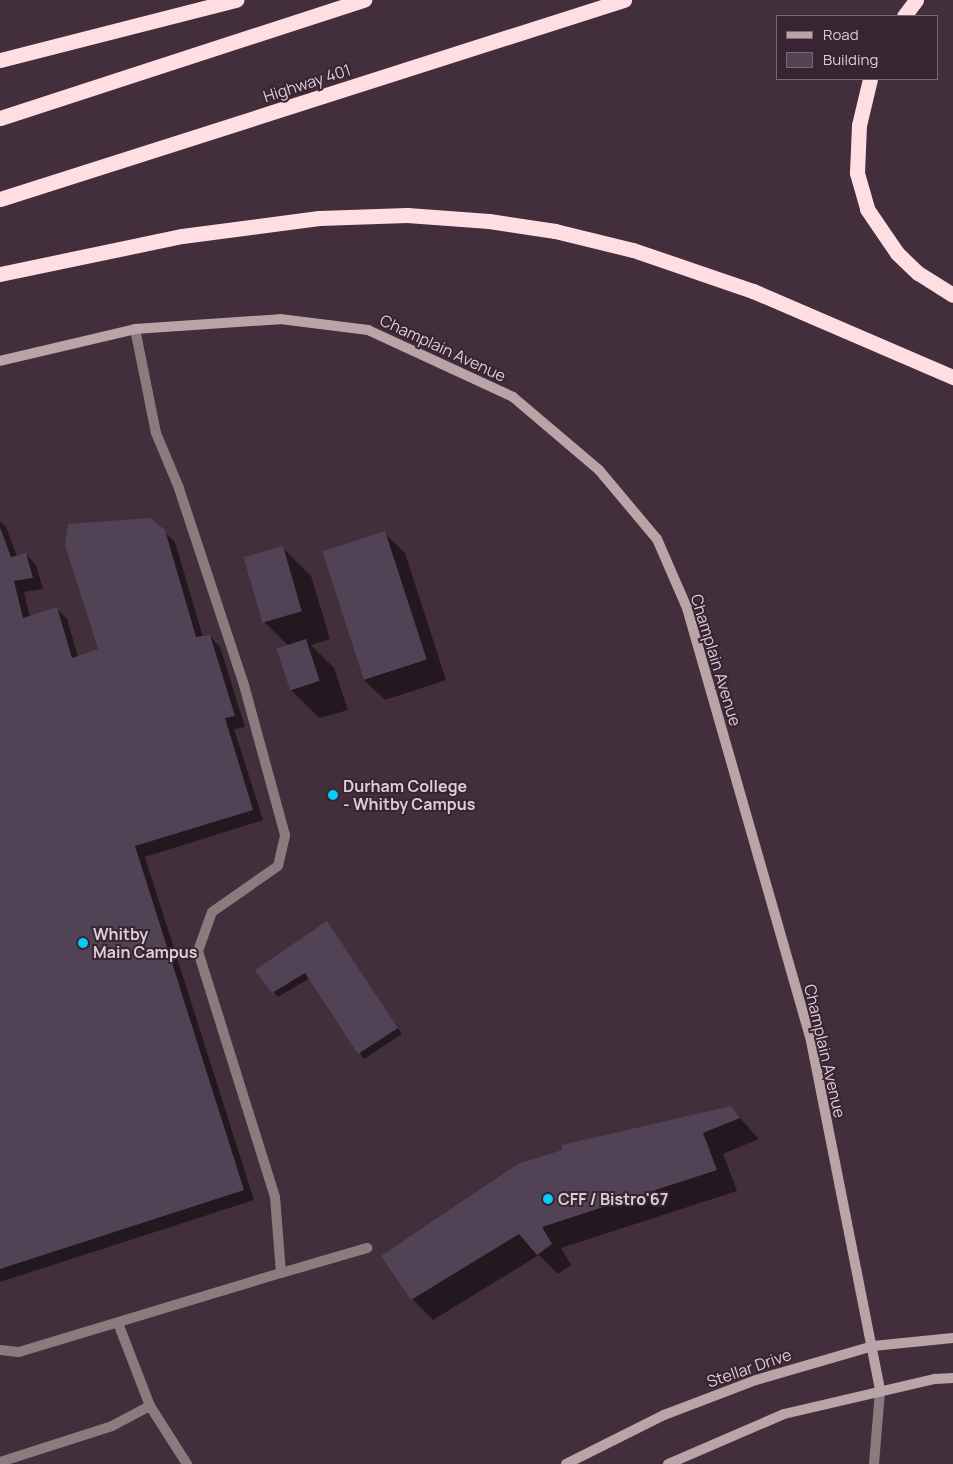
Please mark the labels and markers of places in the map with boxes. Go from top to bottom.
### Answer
place label: Durham College - Whitby Campus [343,776,475,814]
marker: Durham College - Whitby Campus [327,789,339,801]
place label: Whitby Main Campus [93,924,198,962]
marker: Whitby Main Campus [77,937,89,949]
place label: CFF / Bistro'67 [558,1189,668,1209]
marker: CFF / Bistro'67 [542,1193,554,1205]

